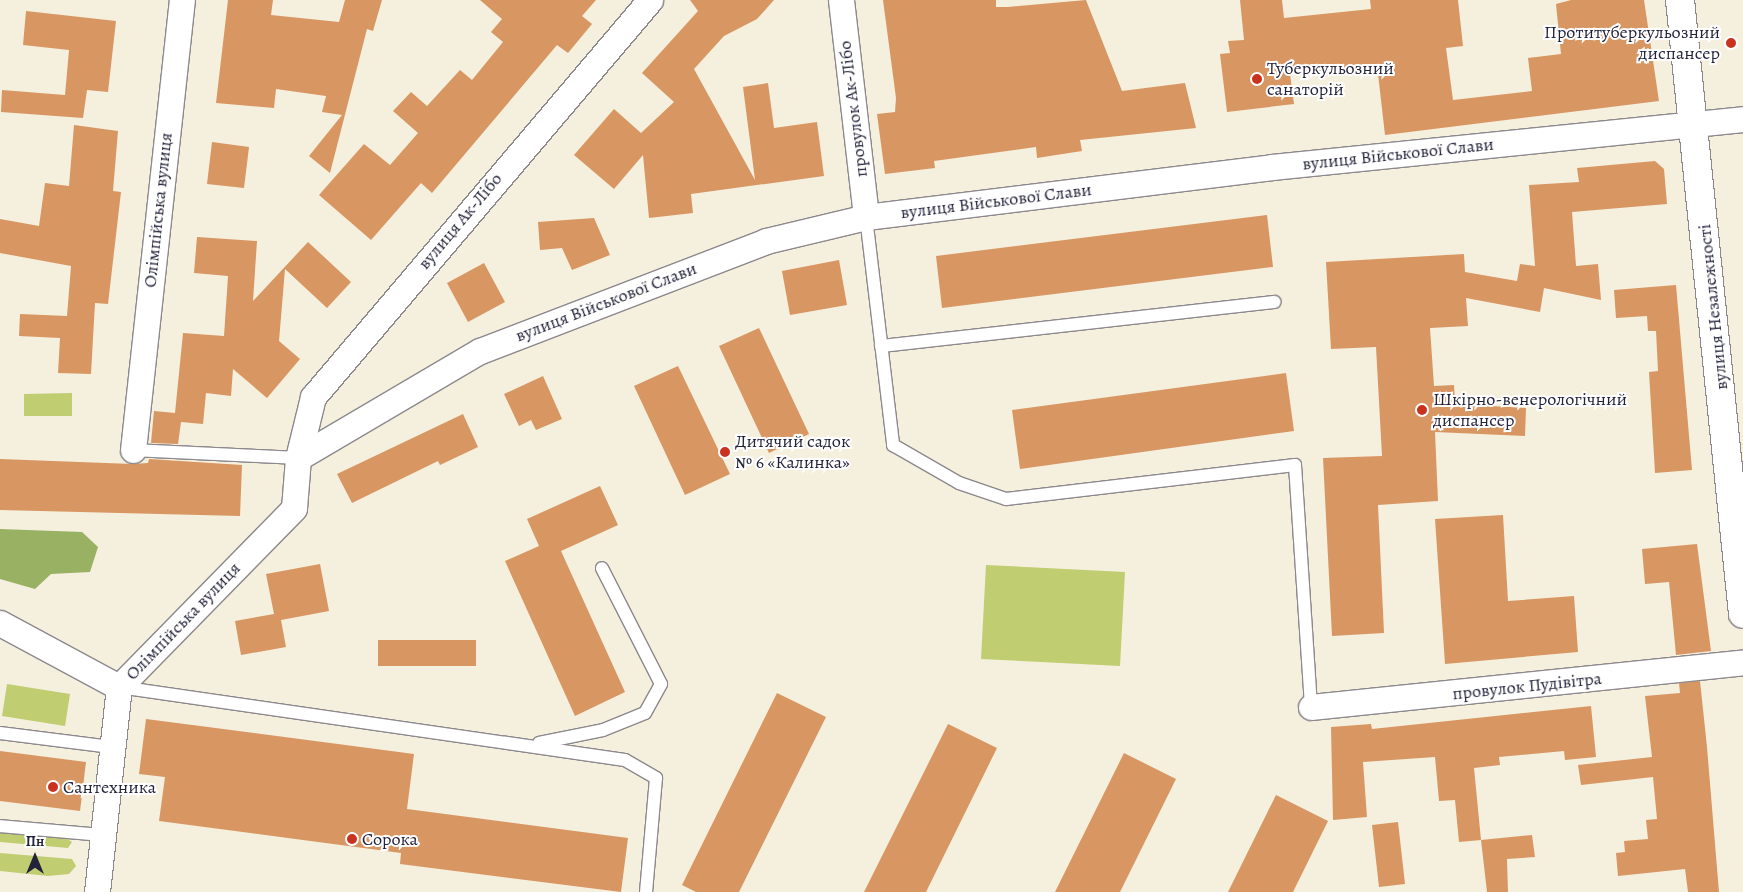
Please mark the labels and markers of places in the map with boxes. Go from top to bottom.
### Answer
place label: Протитуберкульозний диспансер [1544,22,1720,64]
marker: Протитуберкульозний диспансер [1724,36,1738,50]
place label: Туберкульозний санаторій [1267,58,1394,100]
marker: Туберкульозний санаторій [1251,73,1263,85]
place label: Шкірно-венерологічний диспансер [1433,389,1627,432]
marker: Шкірно-венерологічний диспансер [1415,403,1429,417]
place label: Дитячий садок № 6 «Калинка» [735,431,850,474]
marker: Дитячий садок № 6 «Калинка» [719,446,731,458]
place label: Сантехника [63,776,156,798]
marker: Сантехника [47,781,59,793]
place label: Сорока [362,828,418,850]
marker: Сорока [346,833,358,845]

